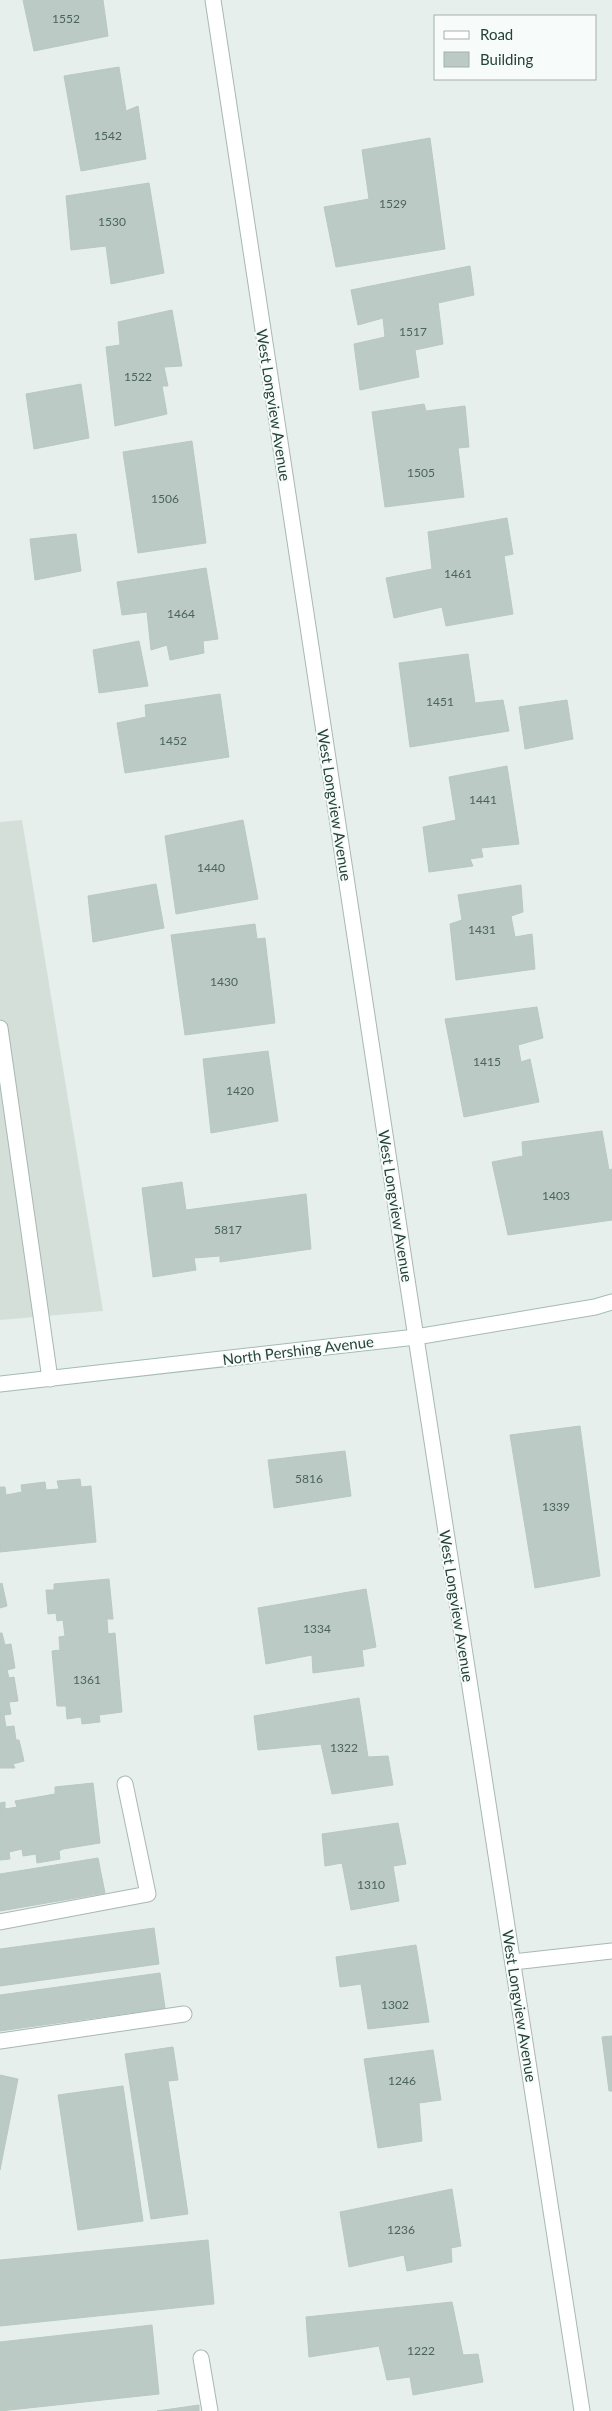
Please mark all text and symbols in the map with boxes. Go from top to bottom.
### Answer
house number: 1552 [52,11,80,26]
legend [434,15,597,80]
text: Road [480,25,513,43]
text: Building [480,50,533,68]
house number: 1542 [94,128,122,143]
house number: 1529 [379,196,407,211]
house number: 1530 [98,214,126,229]
house number: 1517 [399,324,427,339]
street label: West Longview Avenue [253,328,295,482]
house number: 1522 [124,369,152,384]
house number: 1505 [407,465,435,480]
house number: 1506 [151,491,179,506]
house number: 1461 [444,566,472,581]
house number: 1464 [167,606,195,621]
house number: 1451 [426,694,454,709]
street label: West Longview Avenue [314,728,356,882]
house number: 1452 [159,733,187,748]
house number: 1441 [469,792,497,807]
house number: 1440 [197,860,225,875]
house number: 1431 [468,922,496,937]
house number: 1430 [210,974,238,989]
house number: 1415 [473,1054,501,1069]
house number: 1420 [226,1083,254,1098]
street label: West Longview Avenue [375,1129,417,1283]
house number: 1403 [542,1188,570,1203]
house number: 5817 [214,1222,242,1237]
street label: North Pershing Avenue [221,1332,375,1368]
house number: 5816 [295,1471,323,1486]
house number: 1339 [542,1499,570,1514]
street label: West Longview Avenue [436,1529,478,1683]
house number: 1334 [303,1621,331,1636]
house number: 1361 [73,1672,101,1687]
house number: 1322 [330,1740,358,1755]
house number: 1310 [357,1877,385,1892]
street label: West Longview Avenue [499,1929,541,2083]
house number: 1302 [381,1997,409,2012]
house number: 1246 [388,2073,416,2088]
house number: 1236 [387,2222,415,2237]
house number: 1222 [407,2343,435,2358]

